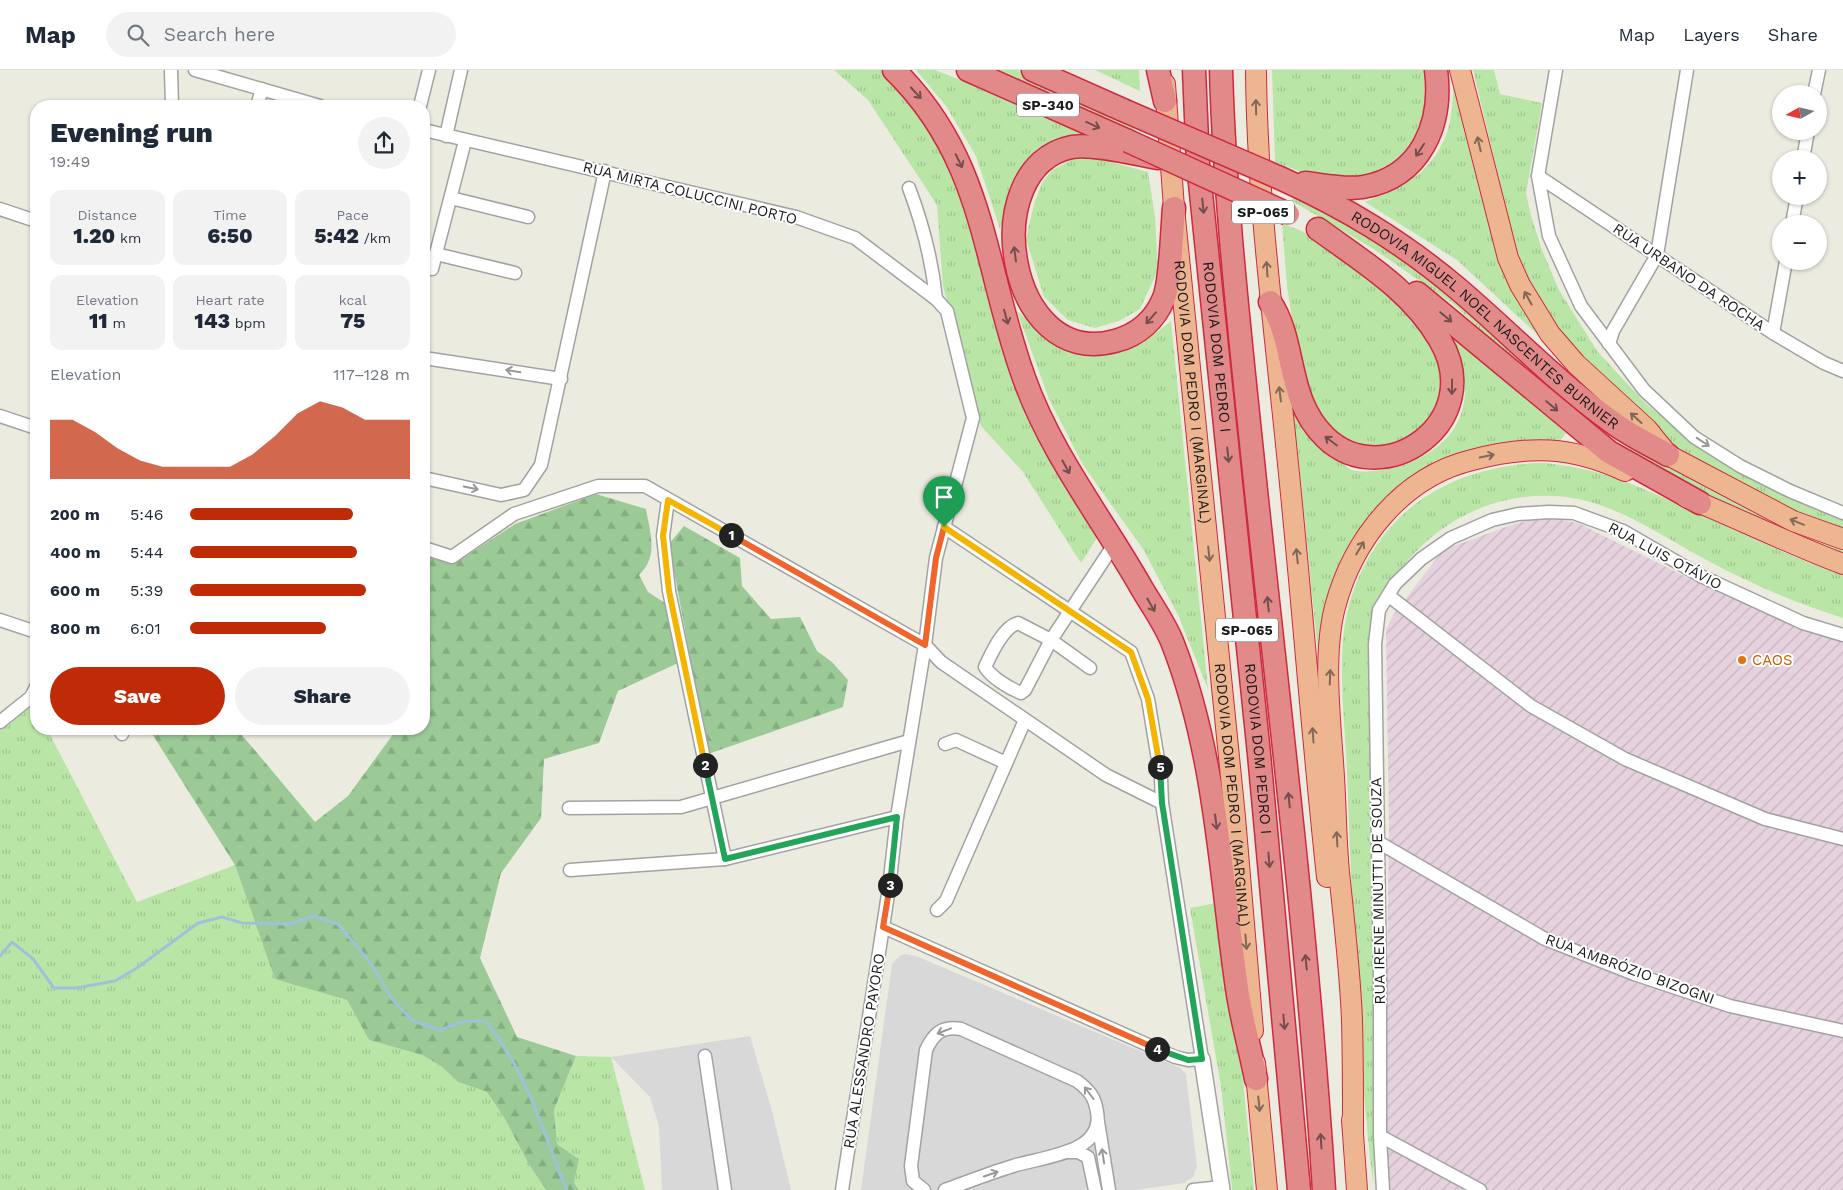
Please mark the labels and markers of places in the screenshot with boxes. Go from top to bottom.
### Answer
pin [923,476,965,527]
pin: 1 [718,522,744,548]
place label: CAOS [1752,651,1793,669]
marker: CAOS [1736,654,1748,666]
pin: 2 [692,752,718,778]
pin: 5 [1148,754,1172,780]
pin: 3 [878,872,902,898]
pin: 4 [1144,1036,1170,1062]

